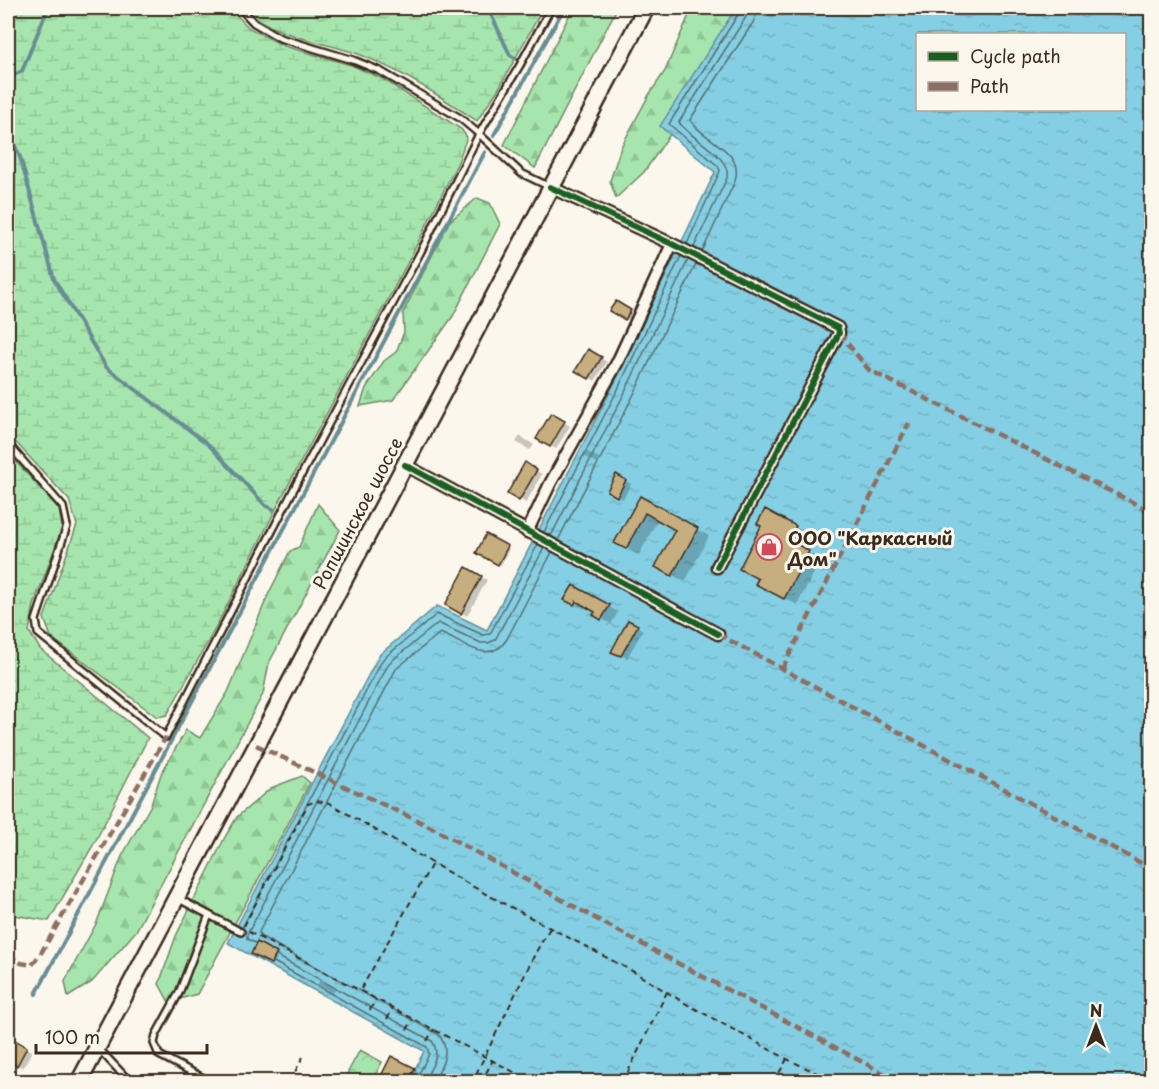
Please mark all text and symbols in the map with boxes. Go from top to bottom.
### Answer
legend [916,33,1126,111]
text: Cycle path [970,42,1061,69]
text: Path [970,72,1009,99]
street label: Ропшинское шоссе [305,432,409,594]
place label: ООО "Каркасный Дом" [787,524,953,572]
shop icon: ООО "Каркасный Дом" [754,532,784,562]
north arrow [1066,996,1126,1056]
text: N [1090,998,1102,1022]
scale bar [36,1017,207,1055]
text: 100 m [45,1023,100,1050]

